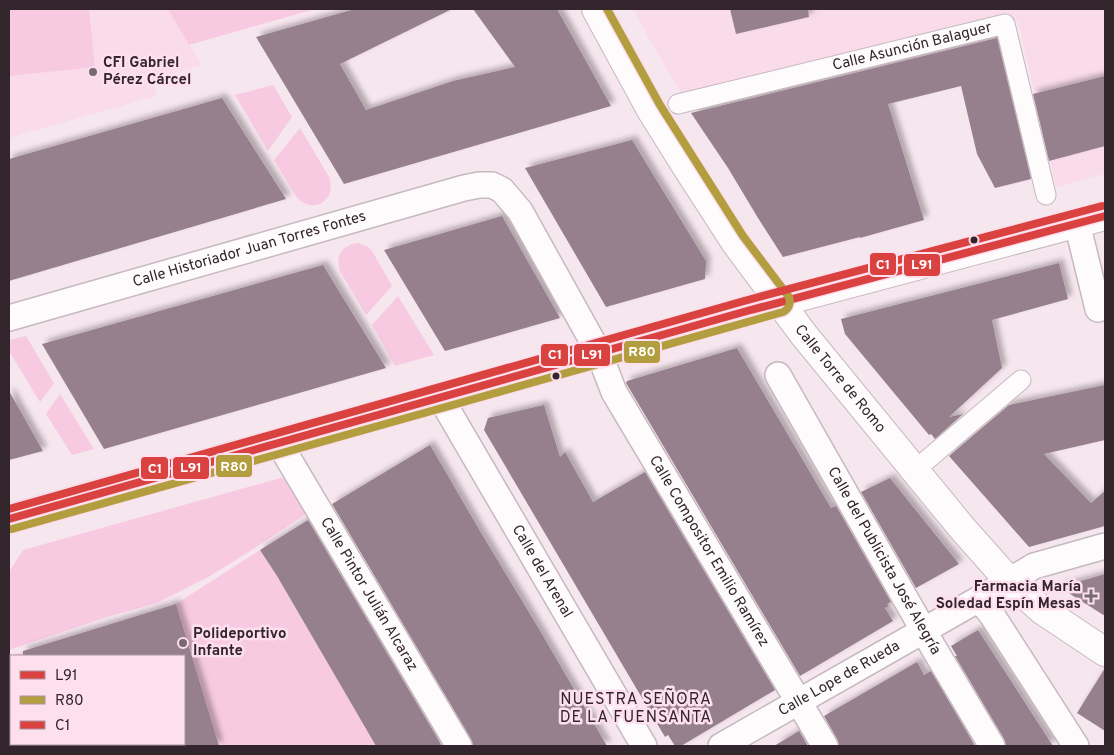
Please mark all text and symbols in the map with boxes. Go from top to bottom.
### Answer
street label: Calle Asunción Balaguer [831,18,994,75]
place label: CFI Gabriel Pérez Cárcel [103,54,191,90]
marker: CFI Gabriel Pérez Cárcel [87,66,99,78]
street label: Calle Historiador Juan Torres Fontes [130,207,368,292]
unlabelled marker [969,235,979,245]
line badge: C1 [869,252,897,276]
line badge: L91 [903,253,941,277]
text: C1 [876,257,890,274]
text: L91 [911,257,933,274]
street label: Calle Torre de Romo [790,321,890,437]
line badge: R80 [623,340,661,364]
line badge: C1 [540,343,569,367]
line badge: L91 [573,343,611,367]
text: R80 [628,344,656,361]
text: C1 [548,347,562,364]
text: L91 [581,347,603,364]
unlabelled marker [551,371,561,381]
street label: Calle Compositor Emilio Ramírez [645,452,773,650]
line badge: R80 [215,454,253,478]
line badge: C1 [140,456,169,480]
line badge: L91 [172,456,210,480]
text: R80 [220,459,248,476]
text: L91 [180,460,202,477]
text: C1 [148,461,162,478]
street label: Calle del Publicista José Alegría [823,464,945,658]
street label: Calle Pintor Julián Alcaraz [316,514,422,675]
street label: Calle del Arenal [507,521,577,621]
place label: Farmacia María Soledad Espín Mesas [936,578,1081,614]
marker: Farmacia María Soledad Espín Mesas [1085,590,1097,602]
place label: Polideportivo Infante [193,625,287,661]
marker: Polideportivo Infante [177,637,189,649]
street label: Calle Lope de Rueda [775,637,903,721]
legend [10,655,185,745]
text: L91 [55,667,78,686]
district label: NUESTRA SEÑORA DE LA FUENSANTA [560,687,712,728]
text: R80 [55,692,84,711]
text: C1 [55,717,70,736]

